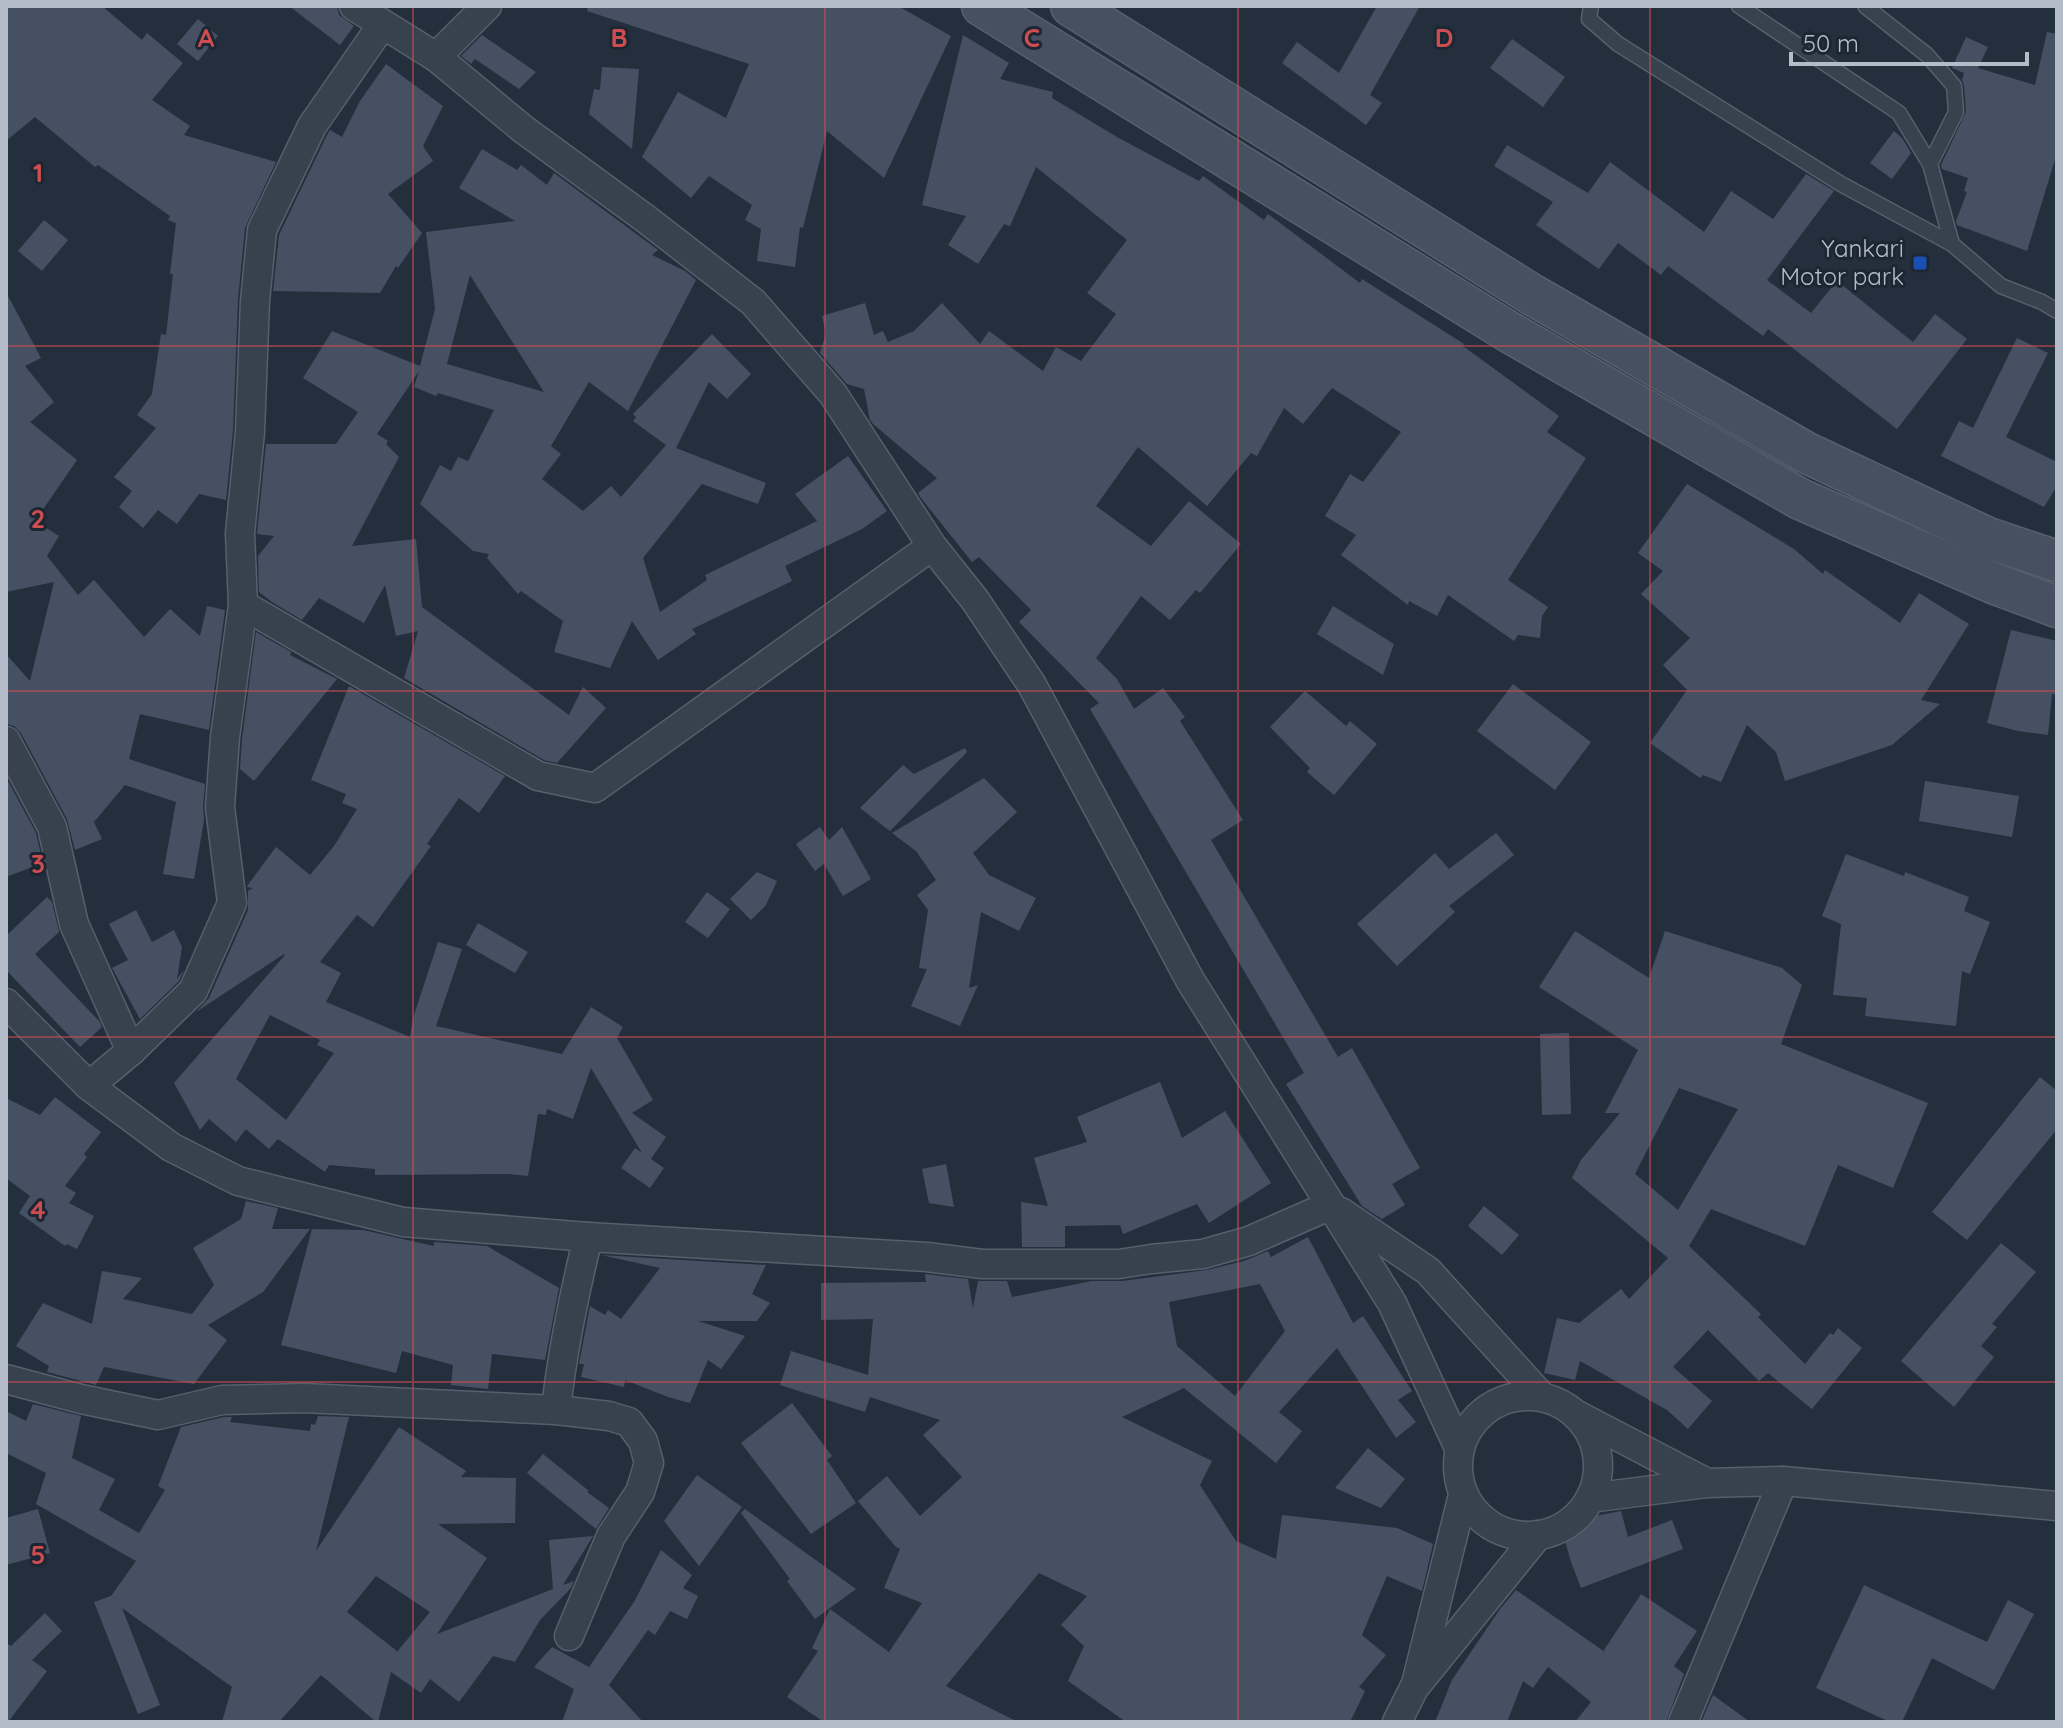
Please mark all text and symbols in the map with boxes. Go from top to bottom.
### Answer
scale bar [1791,16,2027,66]
text: A [198,21,215,54]
text: B [610,21,628,54]
text: C [1024,21,1040,54]
text: D [1435,21,1453,54]
text: 50 m [1803,28,1859,58]
text: 1 [33,156,43,189]
place label: Yankari Motor park [1780,233,1904,291]
marker: Yankari Motor park [1911,254,1929,272]
text: 2 [31,502,45,535]
text: 3 [31,847,45,880]
text: 4 [30,1193,46,1226]
text: 5 [31,1538,45,1571]

